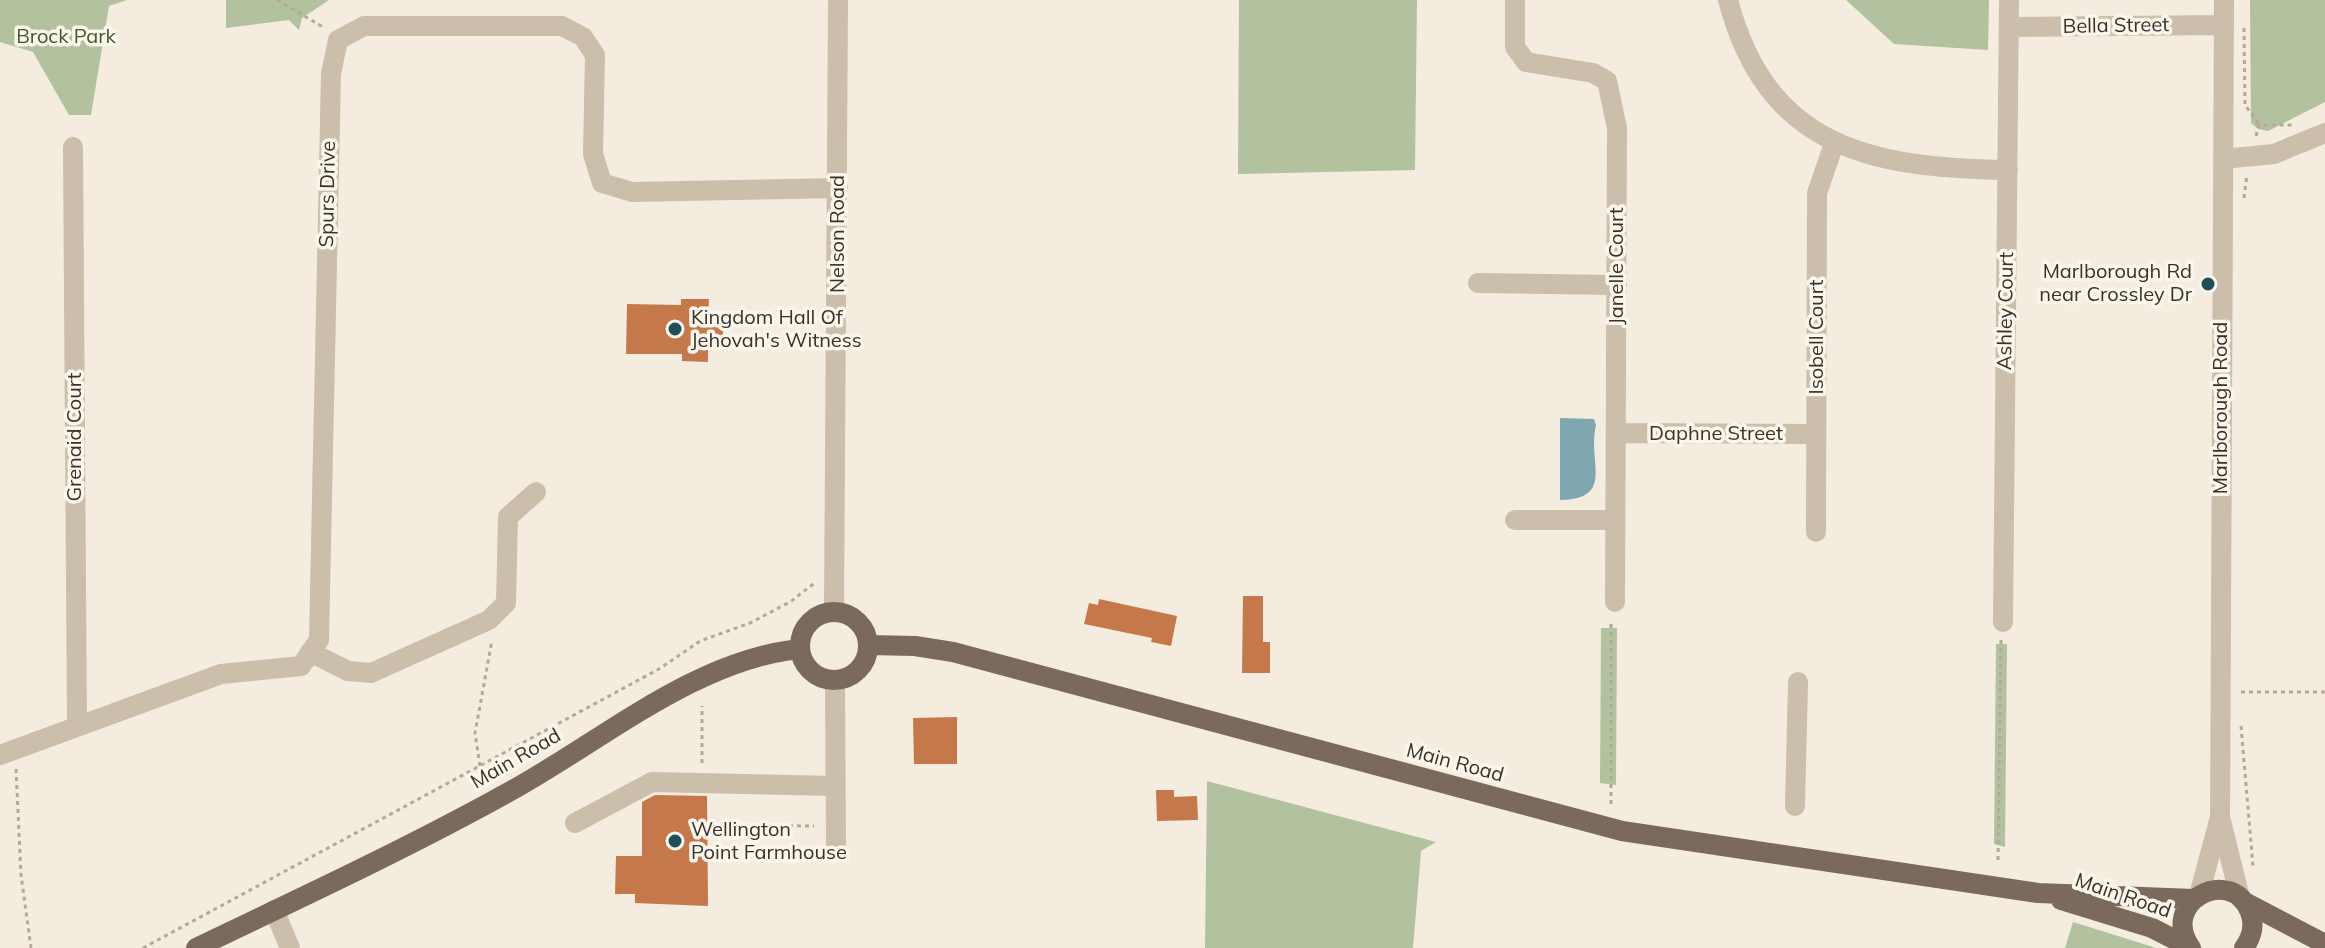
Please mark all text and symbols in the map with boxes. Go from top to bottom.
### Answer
street label: Bella Street [2063,13,2169,39]
park label: Brock Park [16,25,116,49]
street label: Spurs Drive [315,140,341,248]
street label: Nelson Road [826,175,850,293]
street label: Janelle Court [1605,207,1629,325]
street label: Ashley Court [1993,252,2019,370]
place label: Marlborough Rd near Crossley Dr [2039,260,2192,307]
marker: Marlborough Rd near Crossley Dr [2199,275,2217,293]
street label: Isobell Court [1805,280,1829,394]
place label: Kingdom Hall Of Jehovah's Witness [691,306,862,353]
marker: Kingdom Hall Of Jehovah's Witness [666,320,684,338]
street label: Marlborough Road [2209,322,2233,494]
street label: Grenaid Court [63,372,87,502]
street label: Daphne Street [1649,422,1783,446]
street label: Main Road [467,724,565,794]
street label: Main Road [1404,738,1506,788]
place label: Wellington Point Farmhouse [691,818,847,865]
marker: Wellington Point Farmhouse [666,832,684,850]
street label: Main Road [2072,868,2174,924]

